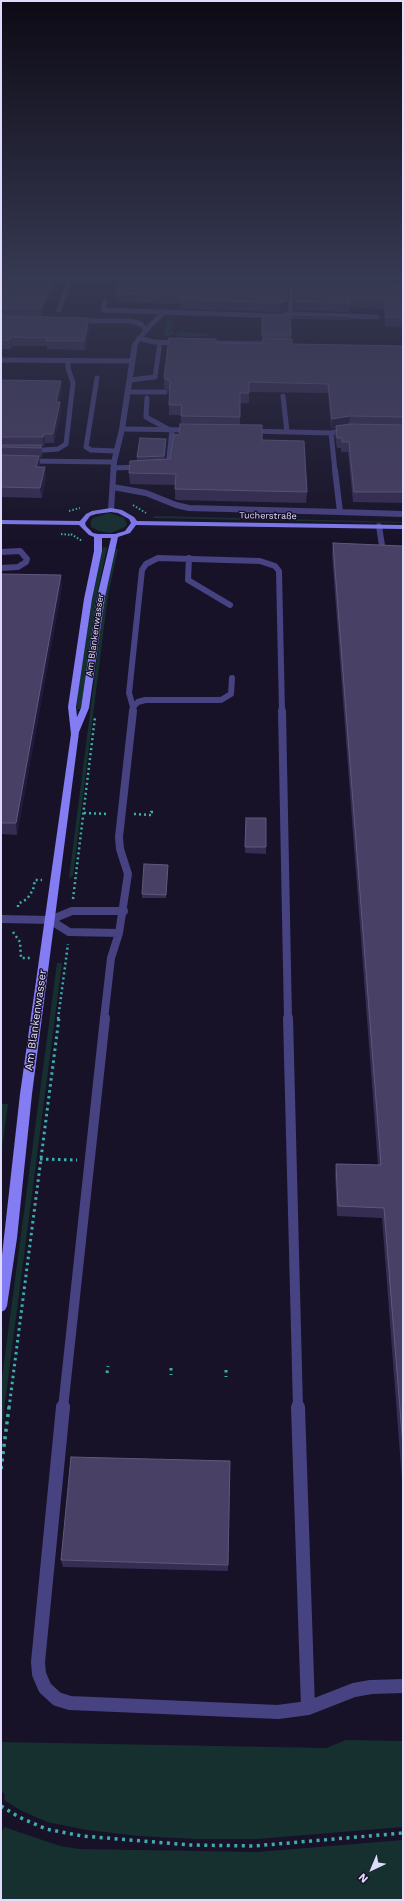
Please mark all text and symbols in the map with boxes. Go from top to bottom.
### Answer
street label: Tucherstraße [239,510,297,522]
street label: Am Blankenwasser [84,593,106,677]
street label: Am Blankenwasser [22,969,50,1071]
north arrow [352,1849,392,1889]
text: N [356,1870,371,1886]

